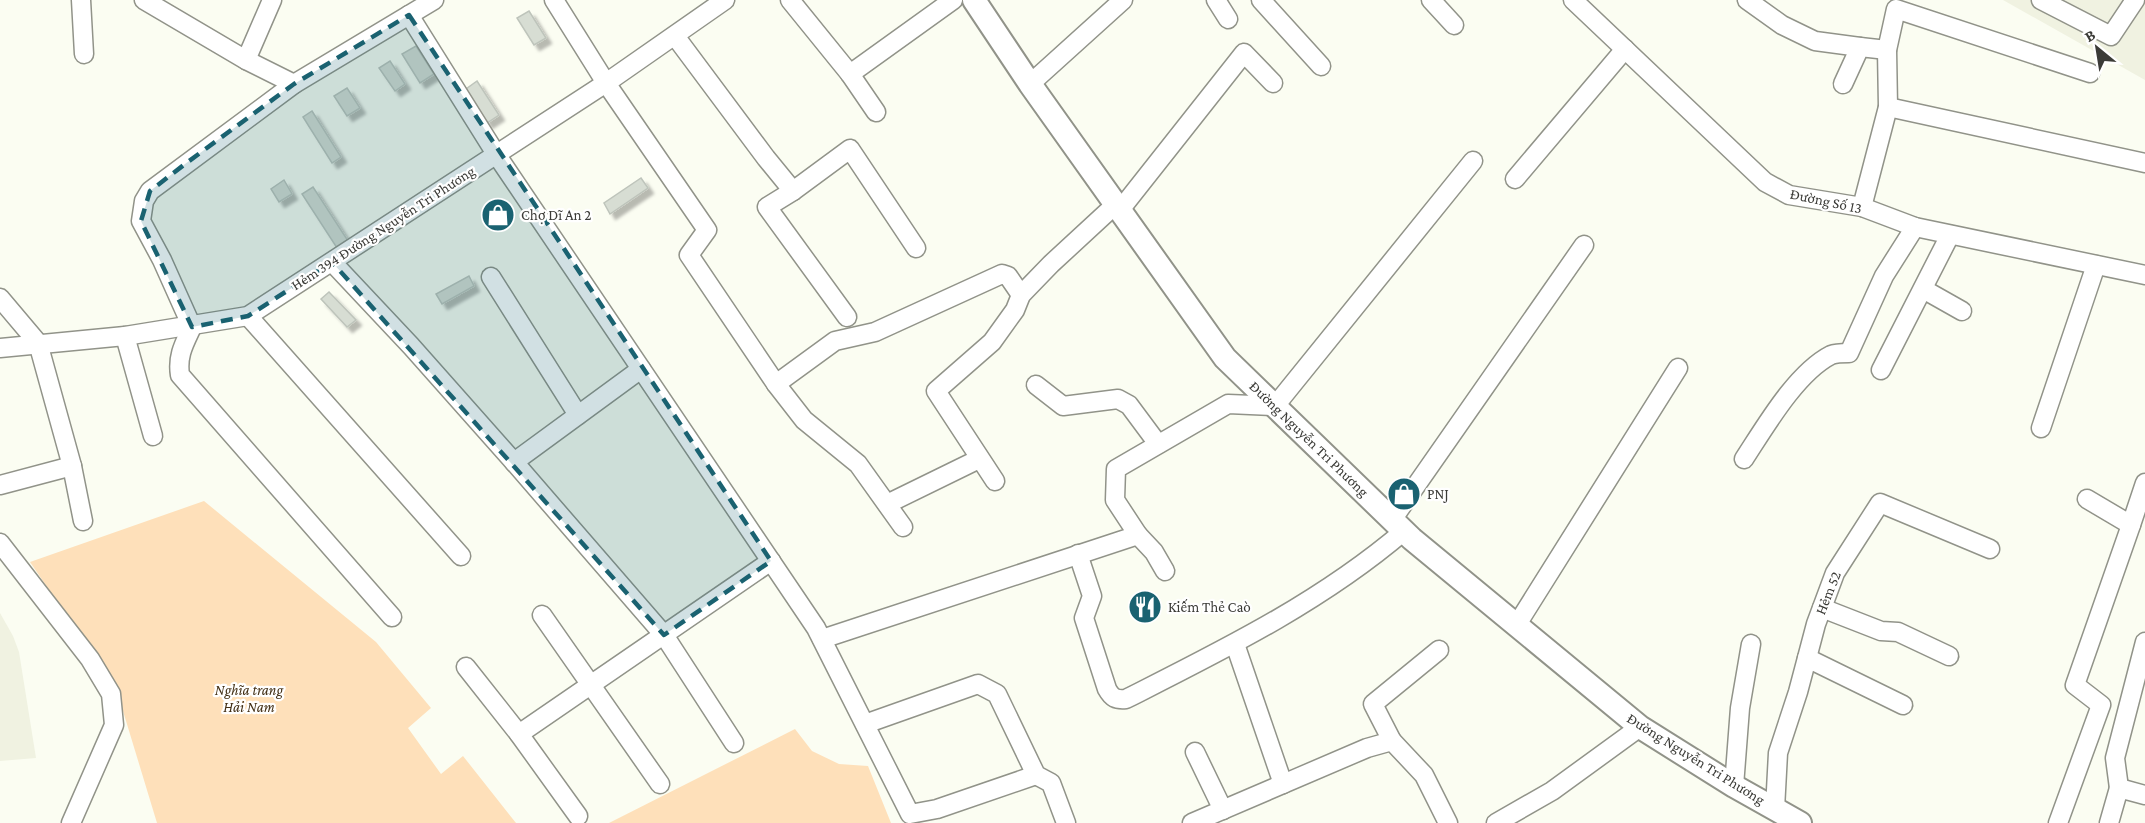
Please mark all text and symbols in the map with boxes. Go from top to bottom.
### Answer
north arrow [2067,18,2127,78]
text: B [2081,26,2098,45]
street label: Hẻm 394 Đường Nguyễn Tri Phương [288,163,478,294]
street label: Đường Số 13 [1788,185,1864,217]
shop icon: Chợ Dĩ An 2 [480,197,516,233]
place label: Chợ Dĩ An 2 [521,207,591,224]
street label: Đường Nguyễn Tri Phương [1245,378,1372,501]
shop icon: PNJ [1386,476,1422,512]
place label: PNJ [1427,486,1449,503]
street label: Hẻm 52 [1812,569,1844,617]
restaurant icon: Kiếm Thẻ Caò [1127,589,1163,625]
place label: Kiếm Thẻ Caò [1168,598,1251,615]
park label: Nghĩa trang Hải Nam [215,682,283,715]
street label: Đường Nguyễn Tri Phương [1624,710,1768,809]

